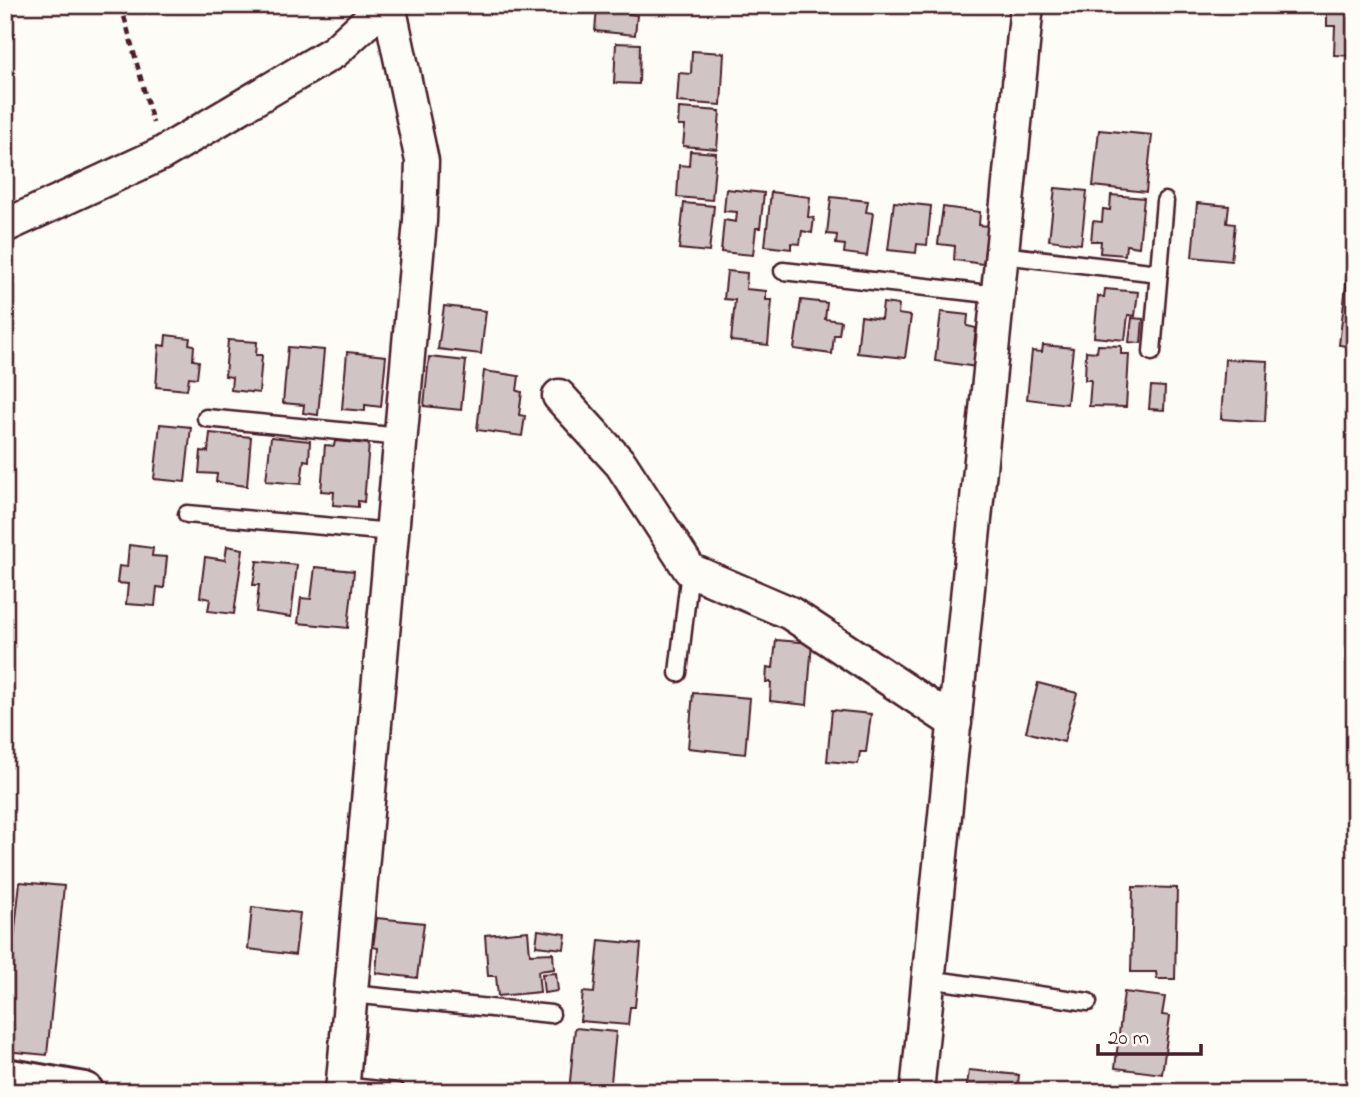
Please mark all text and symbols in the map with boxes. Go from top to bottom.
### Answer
scale bar [1098,1013,1201,1057]
text: 20 m [1108,1024,1149,1054]

